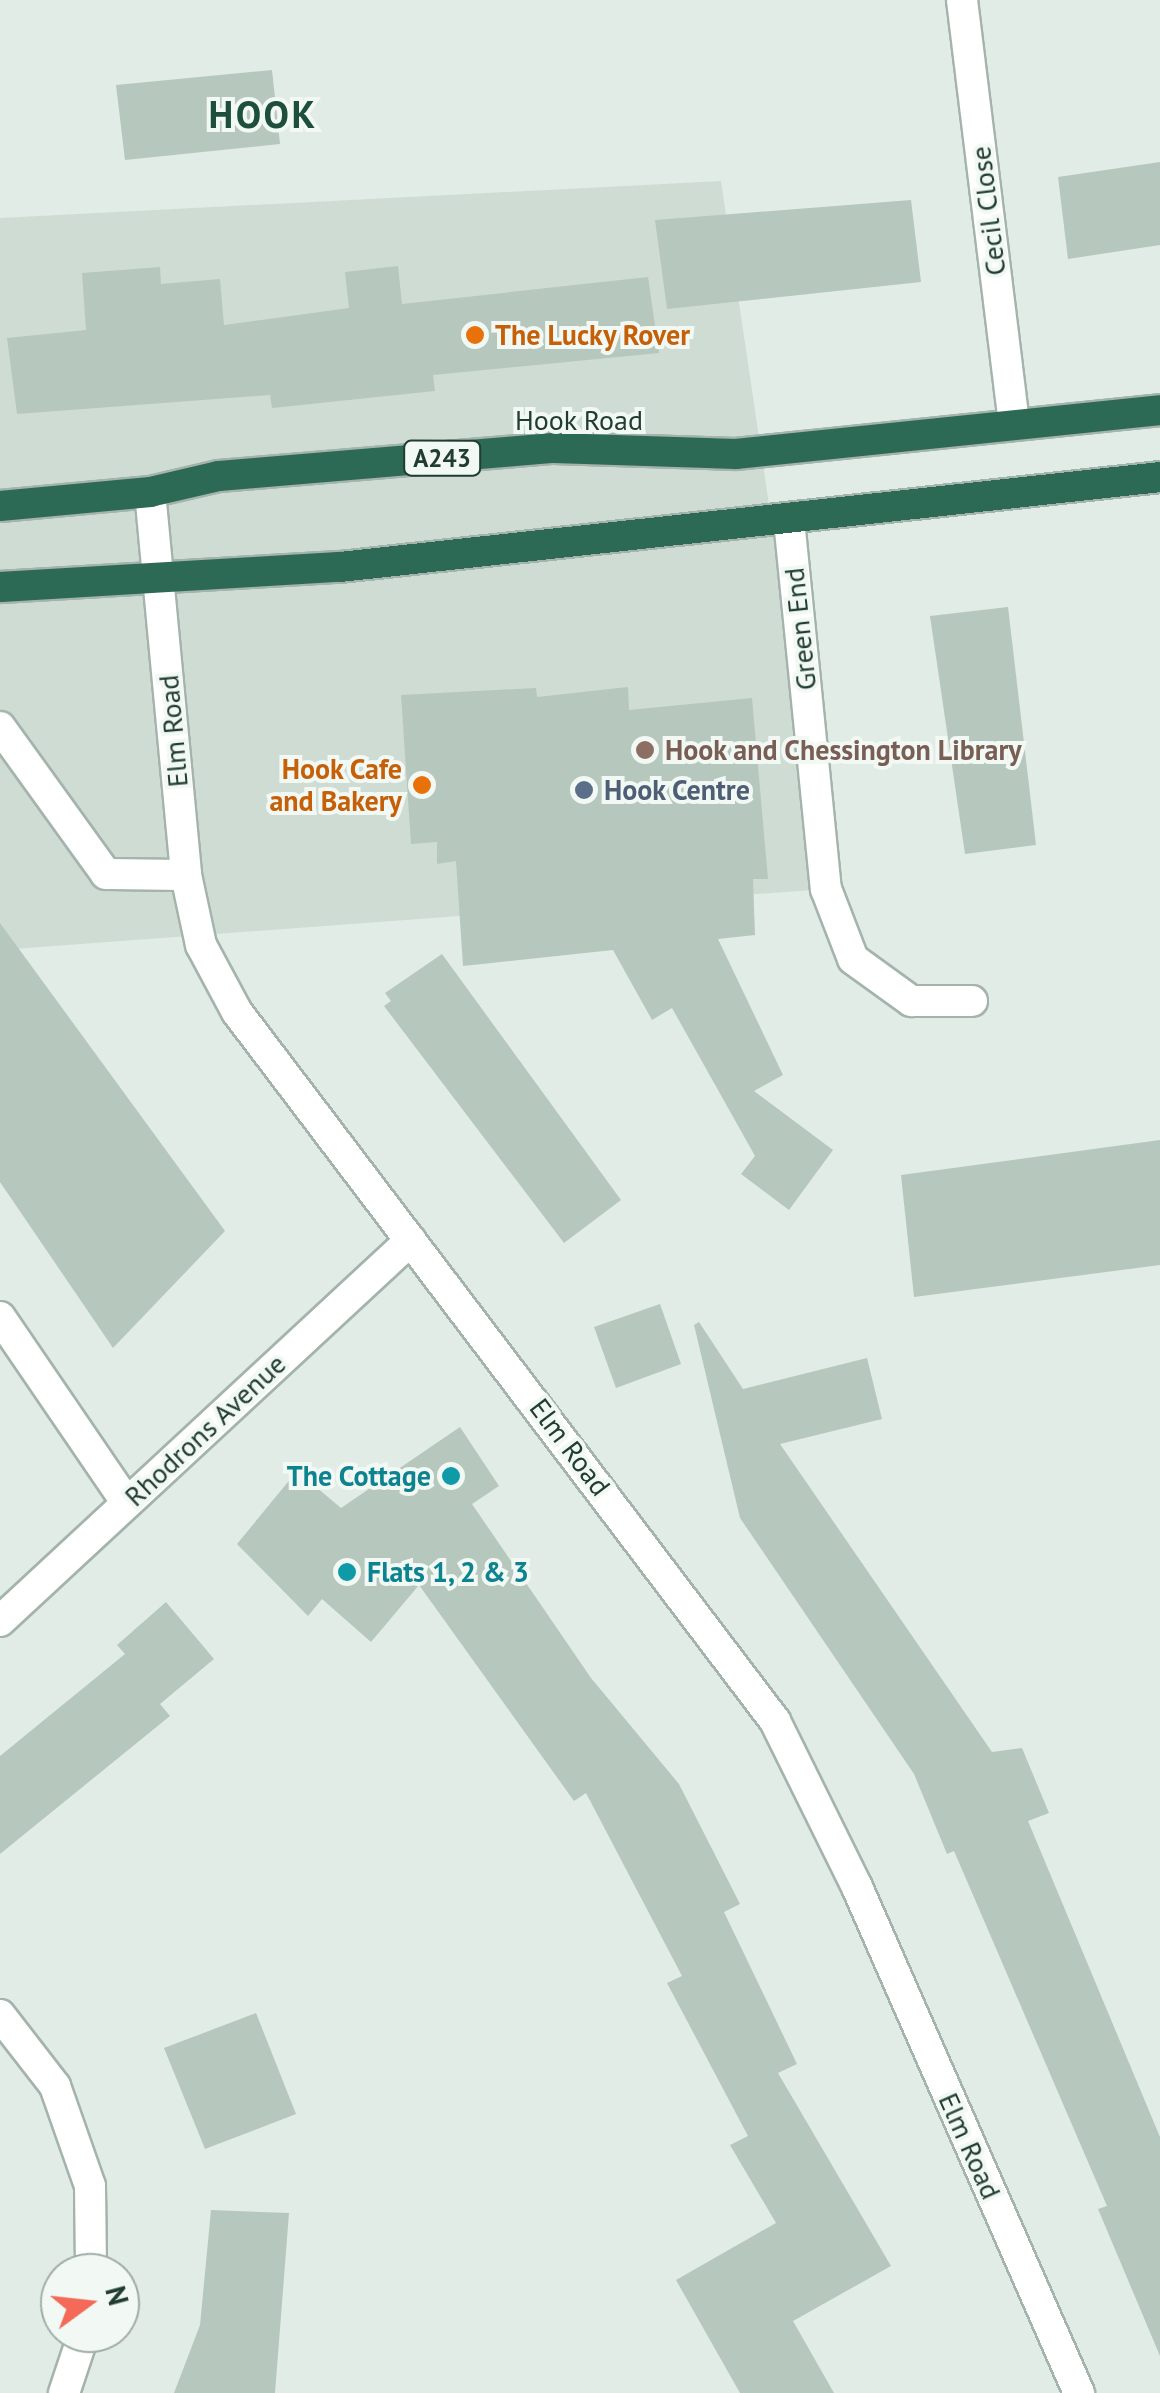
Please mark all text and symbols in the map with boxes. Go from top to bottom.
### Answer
district label: HOOK [208,91,318,137]
street label: Cecil Close [963,144,1013,278]
place label: The Lucky Rover [495,318,691,352]
marker: The Lucky Rover [464,324,486,346]
street label: Hook Road [515,403,643,437]
road number: A243 [402,438,482,478]
street label: Green End [777,566,823,692]
street label: Elm Road [151,673,195,789]
place label: Hook and Chessington Library [665,733,1023,767]
marker: Hook and Chessington Library [634,739,656,761]
place label: Hook Cafe and Bakery [269,752,402,818]
place label: Hook Centre [604,773,751,807]
marker: Hook Cafe and Bakery [411,774,433,796]
marker: Hook Centre [573,779,595,801]
street label: Rhodrons Avenue [117,1347,293,1513]
street label: Elm Road [523,1392,617,1502]
place label: The Cottage [286,1459,431,1493]
marker: The Cottage [440,1465,462,1487]
place label: Flats 1, 2 & 3 [367,1555,531,1589]
marker: Flats 1, 2 & 3 [336,1561,358,1583]
street label: Elm Road [932,2088,1008,2204]
north arrow [40,2253,140,2353]
text: N [97,2282,138,2309]

